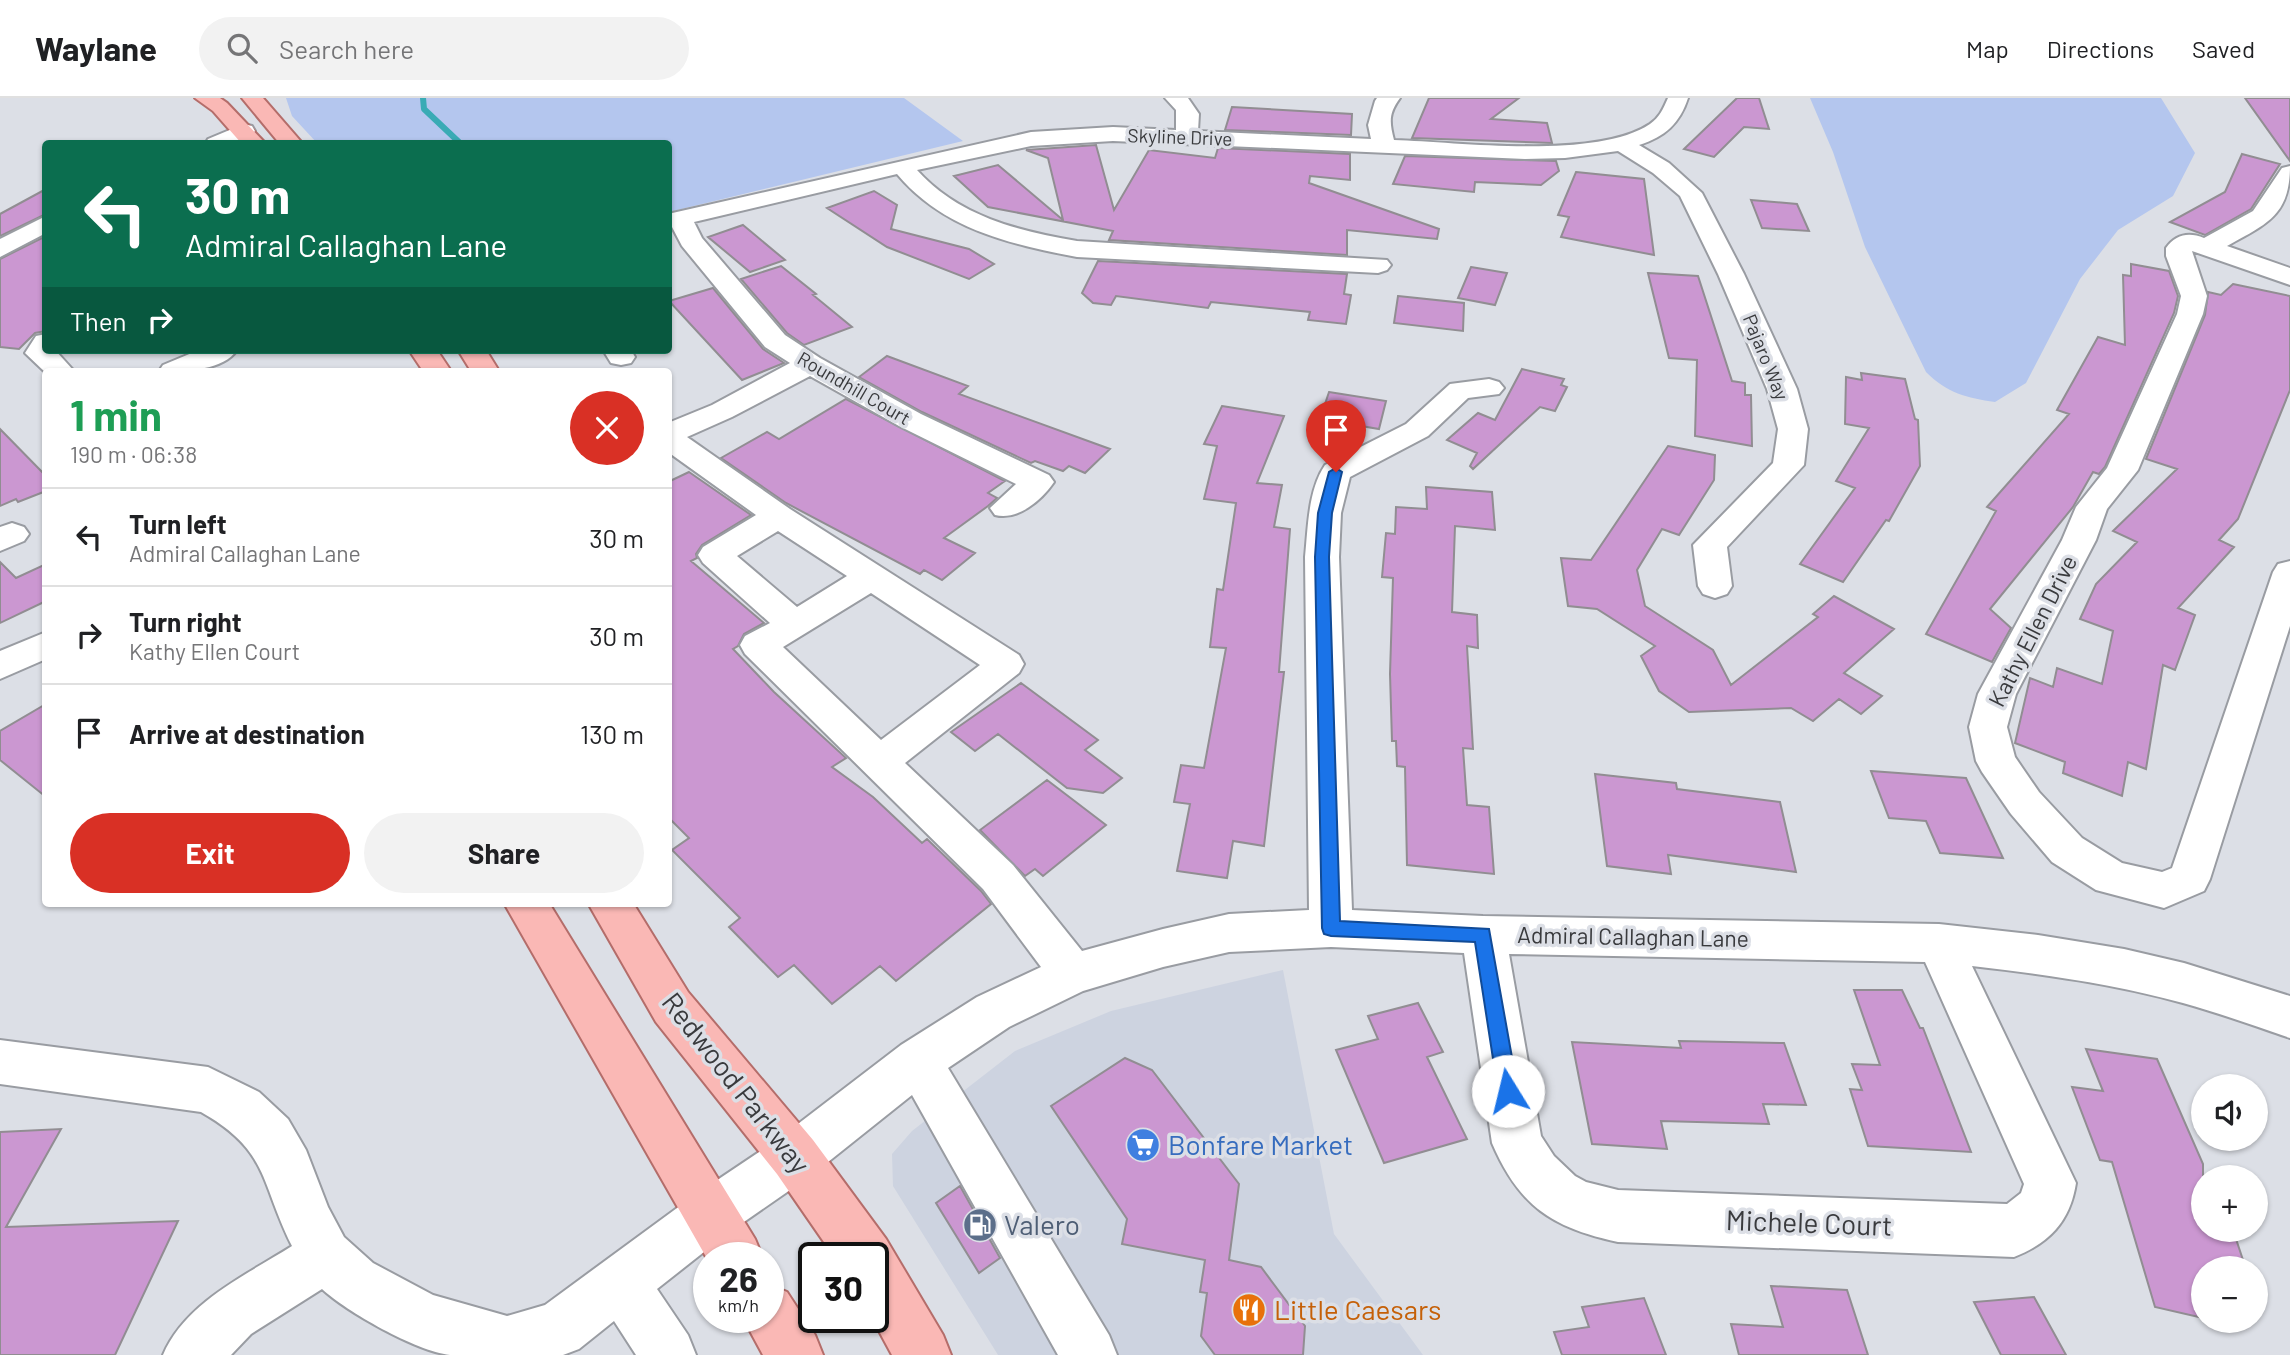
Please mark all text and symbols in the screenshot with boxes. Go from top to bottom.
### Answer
search box [199,17,689,80]
text: Waylane [35,28,157,68]
icon: search [223,29,261,67]
text: Search here [279,33,414,64]
text: Map [1966,34,2009,63]
text: Directions [2047,34,2154,63]
text: Saved [2192,34,2255,63]
street label: Skyline Drive [1127,123,1233,150]
text: 30 m [185,165,290,224]
icon: left [70,168,161,259]
text: Admiral Callaghan Lane [185,225,507,263]
icon: right [141,301,179,339]
text: Then [70,305,127,336]
street label: Pajaro Way [1739,311,1794,403]
street label: Roundhill Court [794,346,915,429]
text: 1 min [70,389,162,439]
button: close [570,391,644,465]
pin [1306,400,1366,472]
icon: arrive [1317,411,1355,449]
text: 190 m · 06:38 [70,440,197,468]
text: Turn left [129,508,227,539]
icon: left [70,518,108,556]
text: 30 m [589,522,644,553]
text: Admiral Callaghan Lane [129,539,361,567]
street label: Kathy Ellen Drive [1982,550,2082,711]
text: Turn right [129,606,242,637]
icon: right [70,616,108,654]
text: 30 m [589,620,644,651]
text: Kathy Ellen Court [129,637,300,665]
icon: arrive [70,714,108,752]
text: Arrive at destination [129,718,365,749]
text: 130 m [580,718,644,749]
button: Exit [70,813,350,893]
button: Share [364,813,644,893]
street label: Admiral Callaghan Lane [1517,920,1749,952]
street label: Redwood Parkway [656,985,818,1180]
position arrow [1471,1054,1545,1128]
map controls [2191,1074,2268,1333]
button: sound [2191,1074,2268,1151]
supermarket icon: Bonfare Market [1124,1126,1162,1164]
place label: Bonfare Market [1168,1127,1353,1161]
button: + [2191,1165,2268,1242]
street label: Michele Court [1725,1202,1893,1242]
fuel station icon: Valero [961,1206,999,1244]
place label: Valero [1004,1207,1080,1241]
speed limit sign: 30 [798,1242,889,1333]
button: − [2191,1256,2268,1333]
text: 26 [719,1257,758,1299]
restaurant icon: Little Caesars [1230,1291,1268,1329]
place label: Little Caesars [1274,1292,1442,1326]
text: km/h [718,1294,759,1316]

